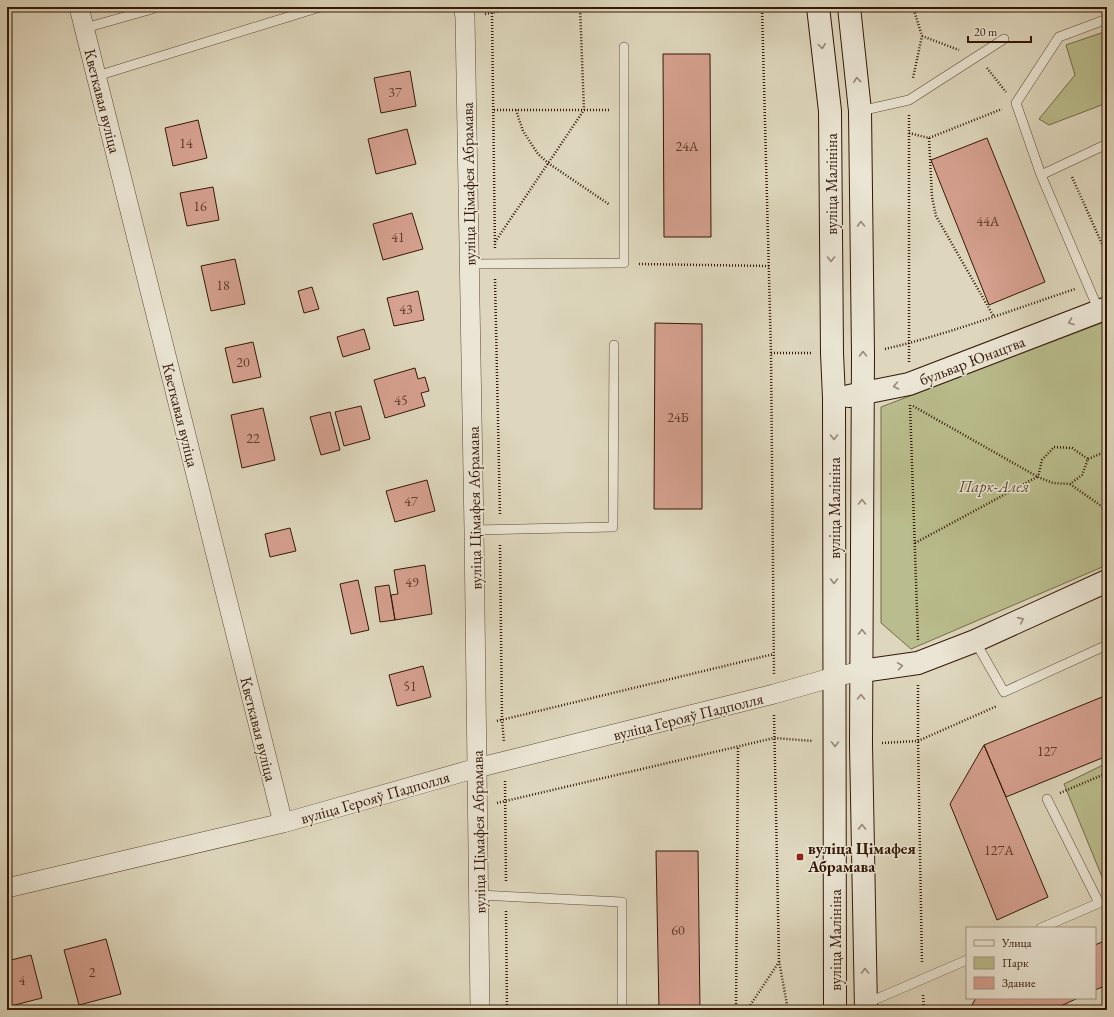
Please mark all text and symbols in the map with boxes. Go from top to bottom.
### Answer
scale bar [968,18,1031,44]
text: 20 m [974,24,998,40]
one-way arrow [817,43,826,49]
street label: Кветкавая вуліца [79,47,126,156]
one-way arrow [852,77,861,83]
house number: 37 [388,83,402,101]
street label: вуліца Цімафея Абрамава [457,101,480,266]
street label: вуліца Малініна [821,133,842,235]
house number: 14 [179,134,193,152]
house number: 24А [675,137,699,155]
house number: 16 [193,197,207,215]
house number: 44А [976,212,1000,230]
one-way arrow [857,221,866,227]
house number: 41 [391,228,405,246]
one-way arrow [827,256,835,262]
house number: 18 [216,276,230,294]
house number: 43 [399,300,413,318]
one-way arrow [1067,318,1074,326]
street label: бульвар Юнацтва [916,330,1029,390]
one-way arrow [859,351,867,357]
house number: 20 [236,353,250,371]
street label: Кветкавая вуліца [157,361,204,470]
one-way arrow [893,382,899,390]
house number: 45 [394,391,408,409]
house number: 24Б [667,408,689,426]
street label: вуліца Цімафея Абрамава [463,425,486,590]
house number: 22 [246,429,260,447]
one-way arrow [830,434,838,440]
street label: вуліца Малініна [824,457,845,559]
park label: Парк-Алея [958,476,1029,497]
house number: 47 [404,492,418,510]
one-way arrow [858,499,866,505]
house number: 49 [405,573,419,591]
one-way arrow [830,578,838,584]
one-way arrow [1017,617,1025,625]
one-way arrow [858,629,866,635]
one-way arrow [897,662,903,671]
street label: Кветкавая вуліца [235,675,282,784]
house number: 51 [403,677,417,695]
street label: вуліца Герояў Падполля [611,688,765,745]
one-way arrow [857,694,865,700]
one-way arrow [831,741,839,747]
house number: 127 [1037,742,1057,760]
street label: вуліца Цімафея Абрамава [467,749,490,914]
street label: вуліца Герояў Падполля [298,766,452,829]
one-way arrow [858,824,866,830]
place label: вуліца Цімафея Абрамава [807,838,916,877]
house number: 127А [984,841,1014,859]
marker: вуліца Цімафея Абрамава [795,852,805,862]
street label: вуліца Малініна [825,889,846,991]
house number: 60 [671,921,685,939]
legend [966,927,1096,999]
text: Улица [1001,935,1032,951]
text: Парк [1002,955,1029,971]
house number: 2 [89,963,96,981]
one-way arrow [861,968,869,974]
house number: 4 [19,971,26,989]
text: Здание [1002,975,1036,991]

